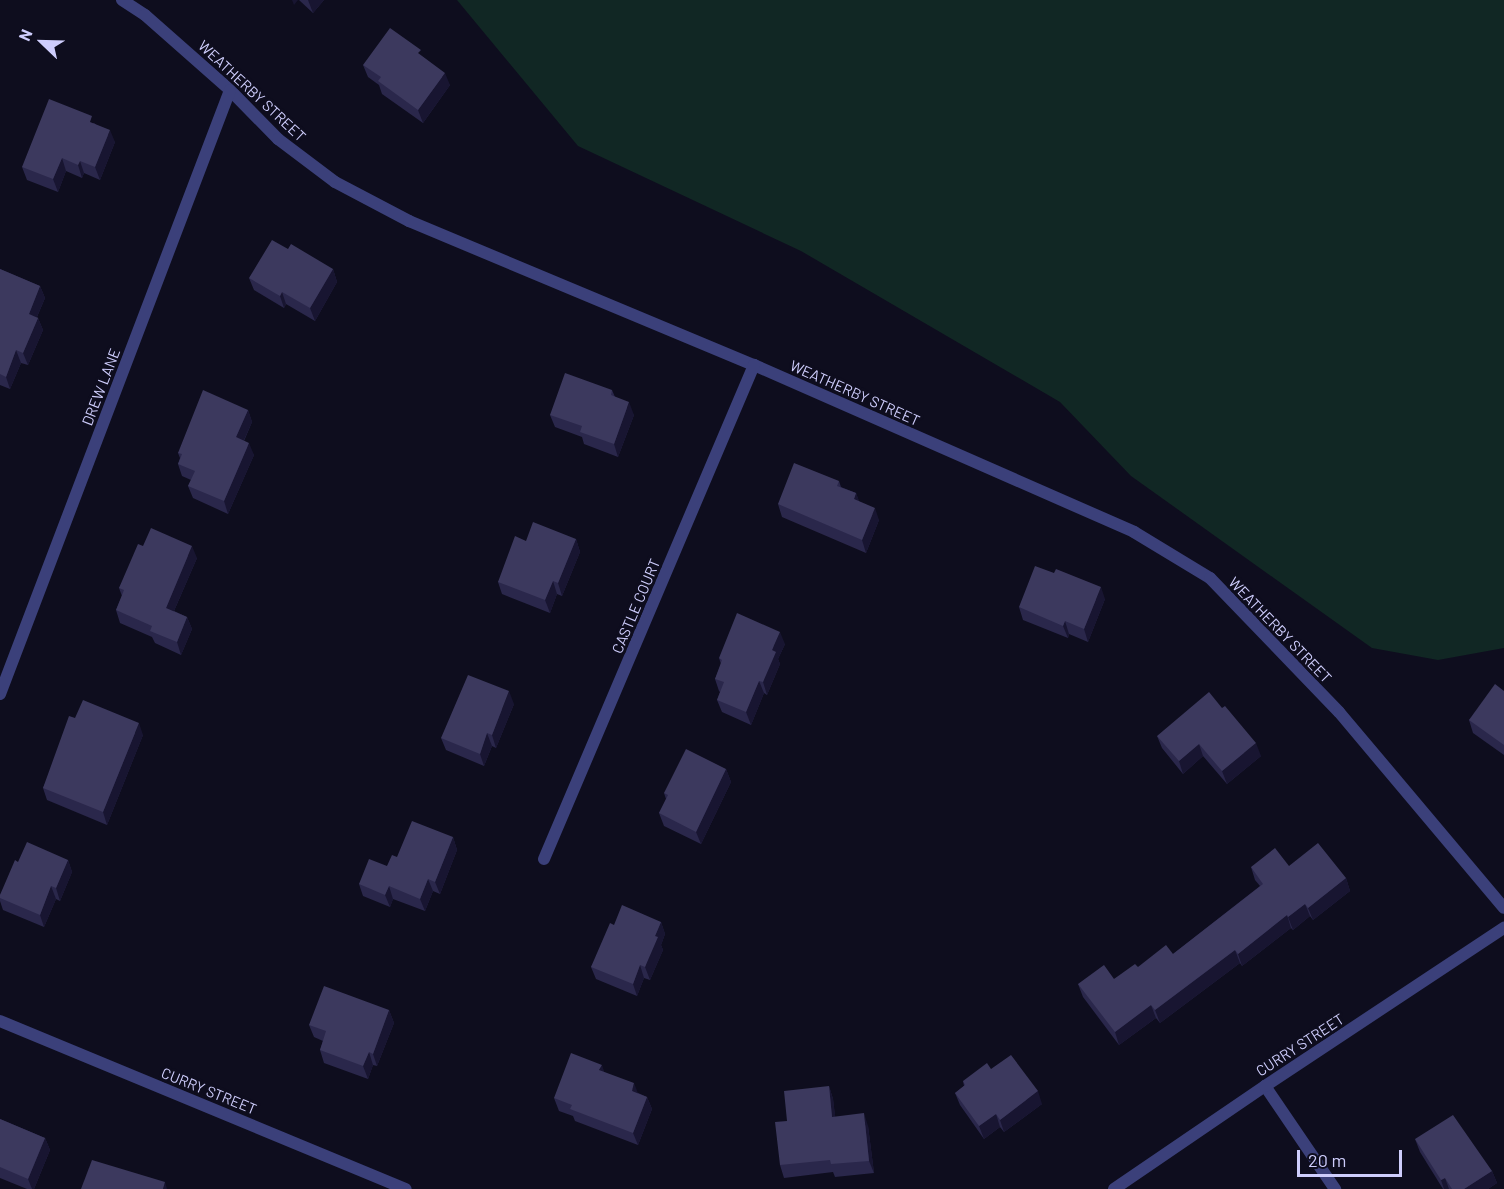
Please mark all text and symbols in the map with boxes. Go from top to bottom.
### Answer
north arrow [12,12,72,72]
text: N [14,26,36,43]
street label: WEATHERBY STREET [195,37,309,145]
street label: DREW LANE [78,346,124,428]
street label: WEATHERBY STREET [787,356,923,430]
street label: CASTLE COURT [608,556,664,656]
street label: WEATHERBY STREET [1225,573,1335,687]
street label: CURRY STREET [1253,1010,1347,1080]
street label: CURRY STREET [159,1064,259,1118]
scale bar [1300,1138,1405,1176]
text: 20 m [1308,1149,1346,1171]

